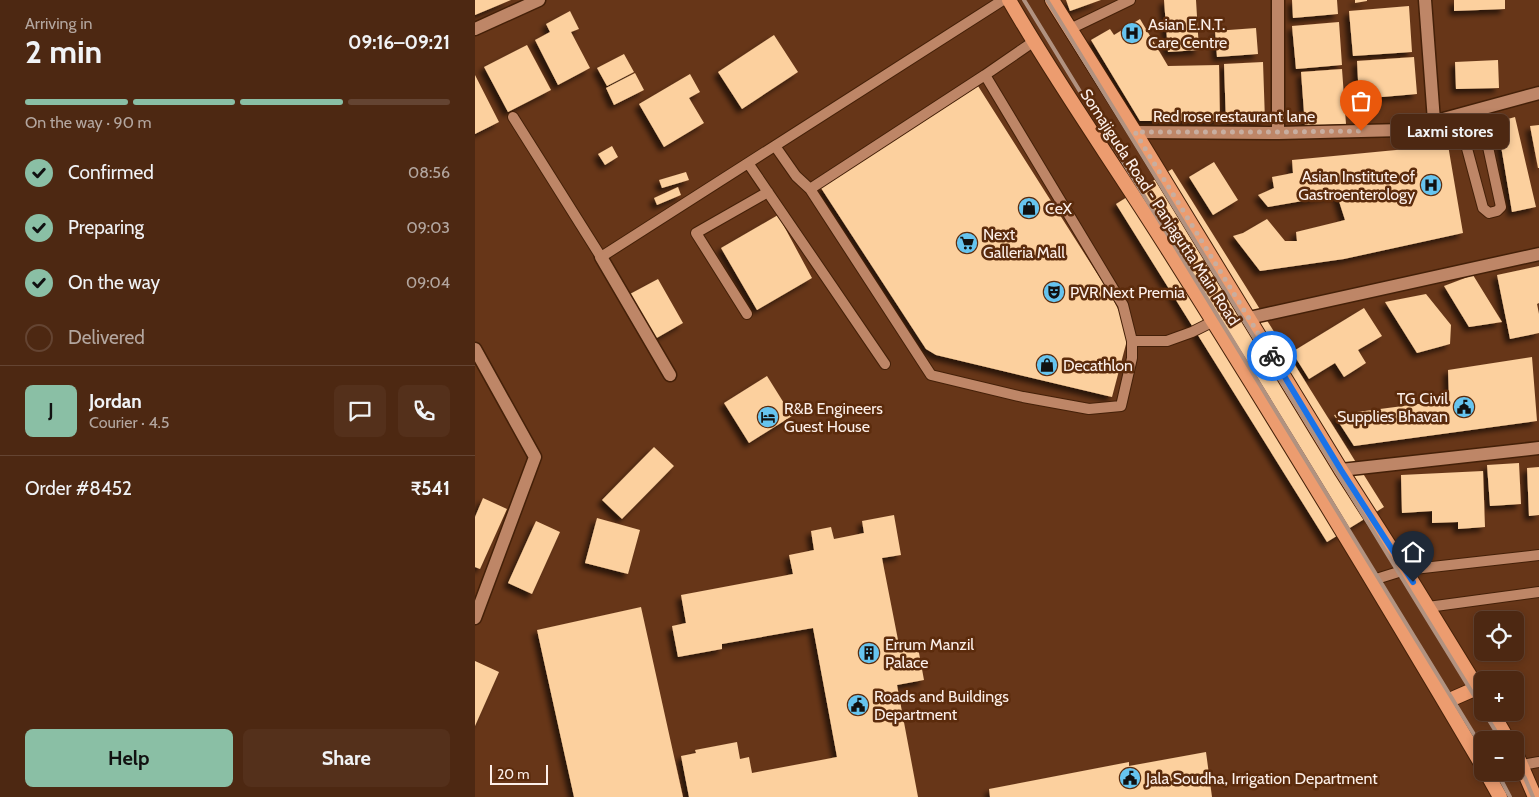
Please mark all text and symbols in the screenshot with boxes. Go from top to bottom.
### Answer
text: Arriving in [25,14,92,33]
place label: Asian E.N.T. Care Centre [1148,15,1227,52]
hospital icon: Asian E.N.T. Care Centre [1120,21,1144,45]
text: 09:16–09:21 [348,31,450,54]
text: 2 min [25,32,102,71]
pin [1340,80,1382,131]
street label: Somajiguda Road - Panjagutta Main Road [1076,85,1244,329]
icon: bag [1347,87,1375,115]
street label: Red rose restaurant lane [1153,107,1315,126]
text: On the way · 90 m [25,113,151,132]
callout: Laxmi stores [1391,114,1509,148]
text: Laxmi stores [1407,122,1493,141]
icon: check [25,159,53,187]
text: Confirmed [68,161,154,184]
text: 08:56 [408,163,450,182]
place label: Asian Institute of Gastroenterology [1298,167,1416,204]
hospital icon: Asian Institute of Gastroenterology [1419,173,1443,197]
shop icon: CeX [1017,196,1041,220]
place label: CeX [1045,199,1073,218]
icon: check [25,214,53,242]
text: Preparing [68,216,144,239]
text: 09:03 [407,218,450,237]
place label: Next Galleria Mall [983,225,1065,262]
supermarket icon: Next Galleria Mall [955,231,979,255]
icon: check [25,269,53,297]
text: On the way [68,271,160,294]
text: 09:04 [406,273,450,292]
theatre icon: PVR Next Premia [1042,280,1066,304]
place label: PVR Next Premia [1070,283,1185,302]
text: Delivered [68,326,145,349]
courier [1247,331,1297,381]
icon: bike [1258,342,1286,370]
shop icon: Decathlon [1035,353,1059,377]
place label: Decathlon [1063,356,1133,375]
button: chat [334,385,386,437]
button: phone [398,385,450,437]
place label: TG Civil Supplies Bhavan [1337,389,1448,426]
text: Jordan [89,390,142,413]
public building icon: TG Civil Supplies Bhavan [1452,395,1476,419]
text: J [48,399,54,422]
place label: R&B Engineers Guest House [784,399,883,436]
hotel icon: R&B Engineers Guest House [756,405,780,429]
text: Courier · 4.5 [89,413,170,432]
text: Order #8452 [25,477,132,500]
text: ₹541 [411,477,450,500]
pin [1392,531,1434,582]
icon: home [1399,538,1427,566]
map controls [1474,611,1524,781]
button: locate [1474,611,1524,661]
place label: Errum Manzil Palace [885,635,974,672]
building icon: Errum Manzil Palace [857,641,881,665]
button: + [1474,671,1524,721]
place label: Roads and Buildings Department [874,687,1009,724]
public building icon: Roads and Buildings Department [846,693,870,717]
button: Help [25,729,233,787]
button: Share [243,729,450,787]
button: − [1474,731,1524,781]
scale bar [490,762,547,785]
text: 20 m [497,765,530,783]
public building icon: Jala Soudha, Irrigation Department [1118,766,1142,790]
place label: Jala Soudha, Irrigation Department [1145,769,1378,788]

